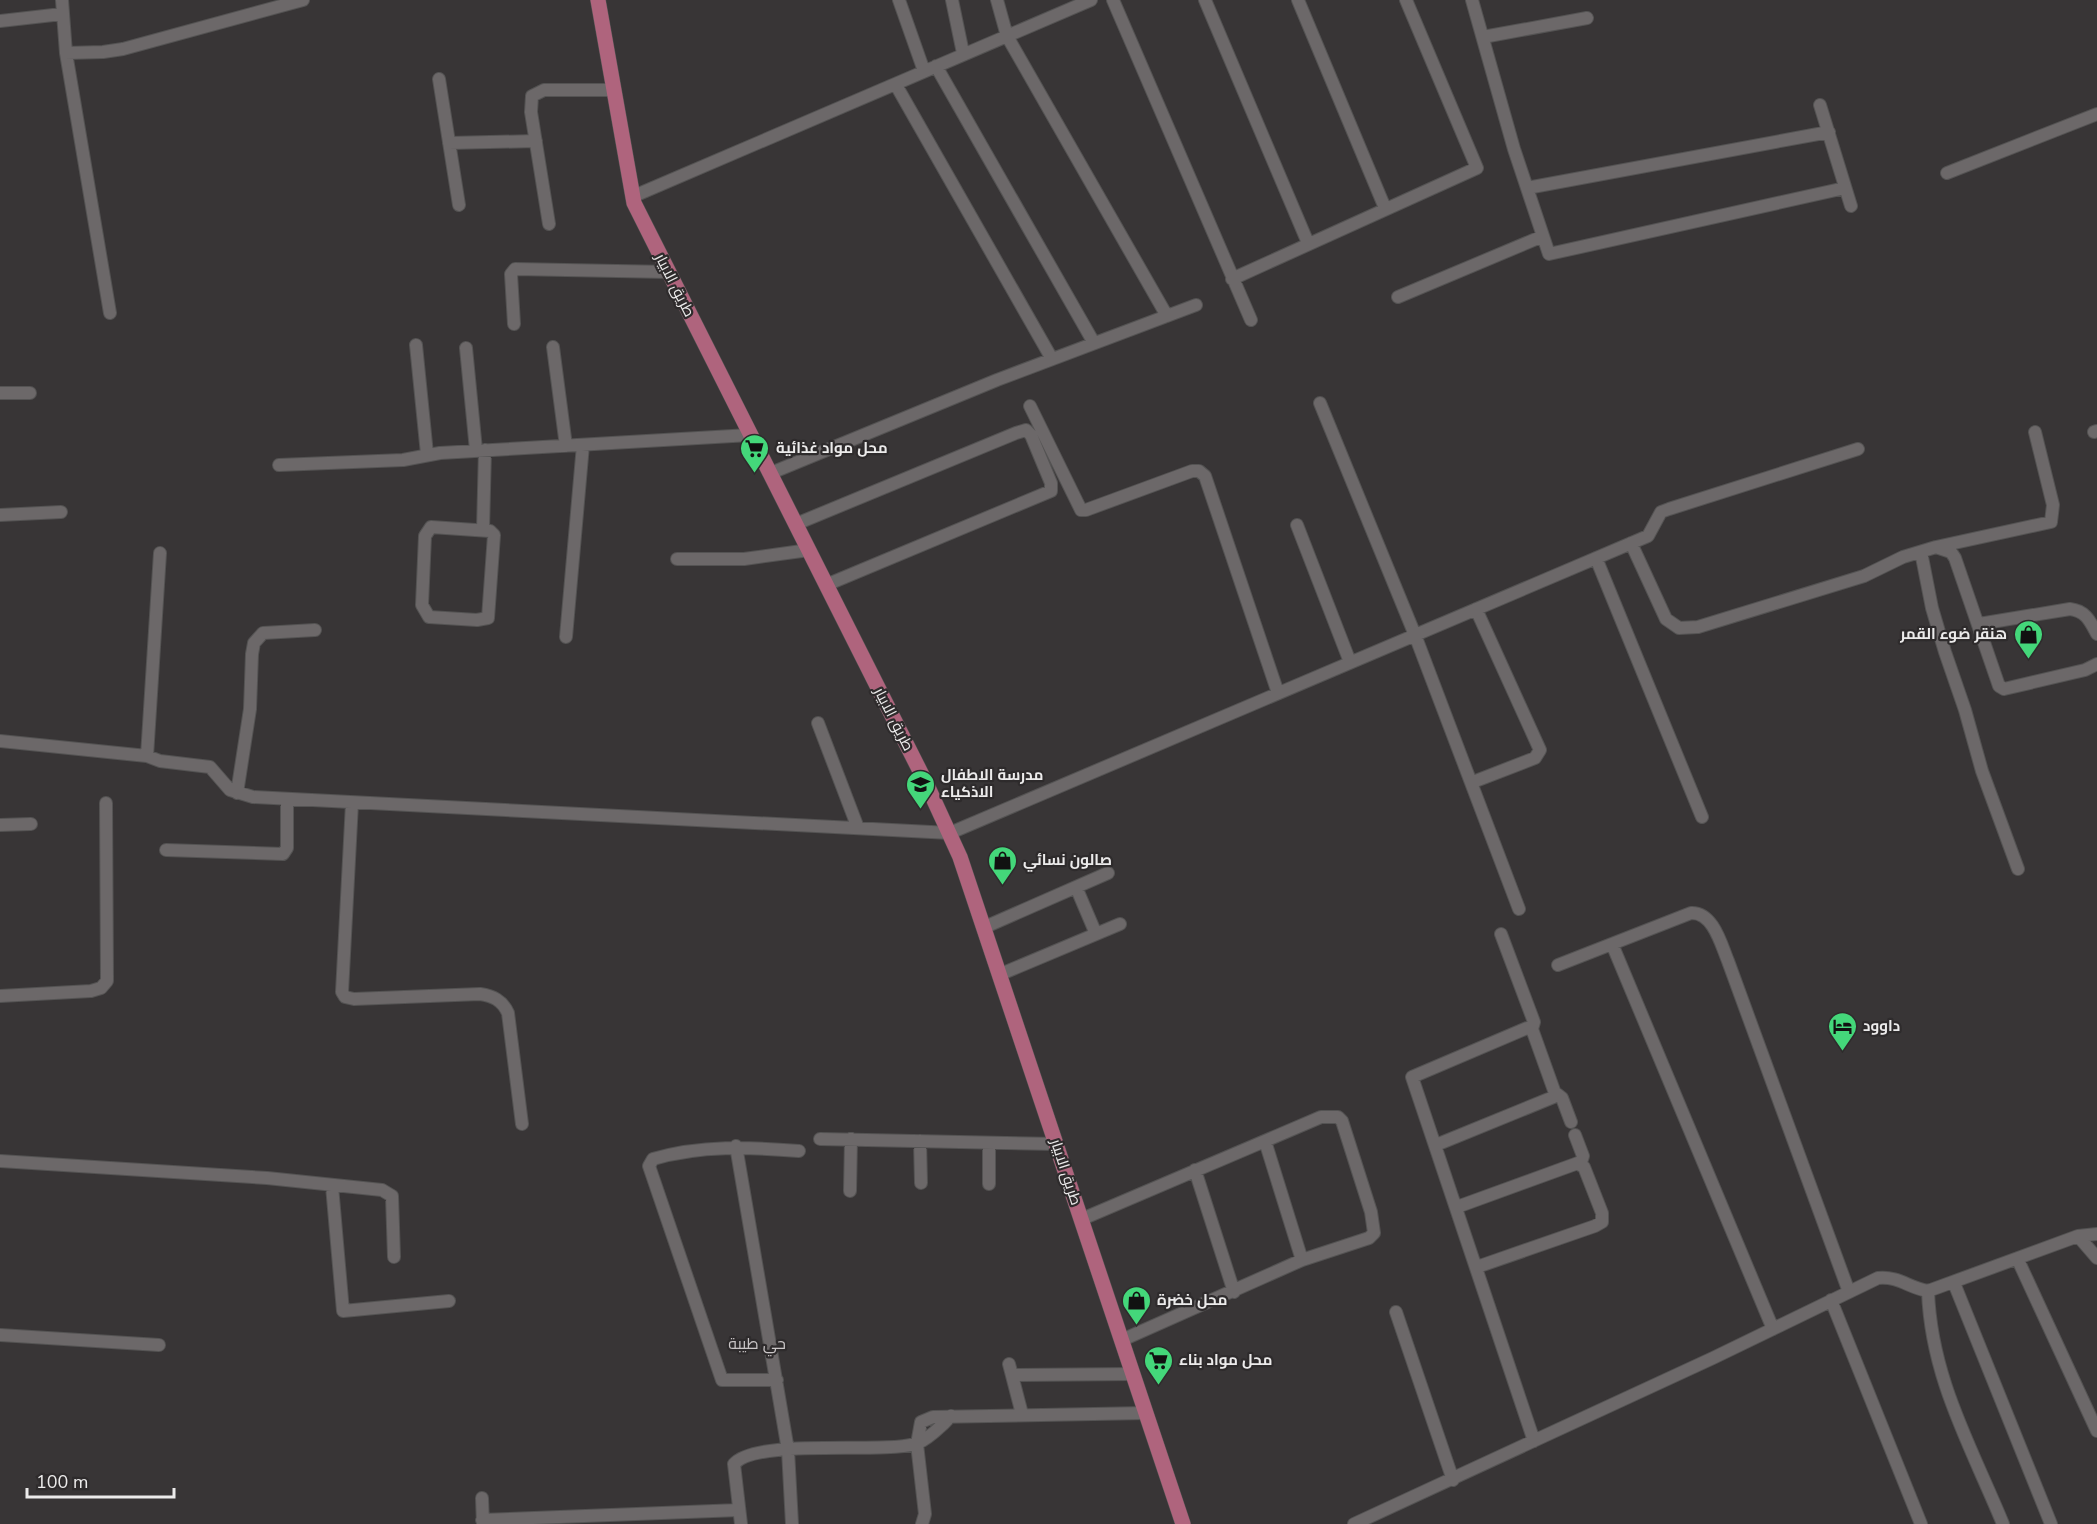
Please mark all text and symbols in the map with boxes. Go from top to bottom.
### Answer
street label: طريق الابيار [650,249,699,320]
supermarket icon: محل مواد غذائية [739,432,771,474]
place label: محل مواد غذائية [776,438,888,458]
shop icon: هنقر ضوء القمر [2012,618,2044,660]
place label: هنقر ضوء القمر [1899,624,2007,644]
street label: طريق الابيار [869,683,918,754]
place label: مدرسة الاطفال الاذكياء [941,765,1043,802]
school or university icon: مدرسة الاطفال الاذكياء [904,768,936,810]
shop icon: صالون نسائي [986,844,1018,886]
place label: صالون نسائي [1023,850,1112,872]
hotel icon: داوود [1826,1010,1858,1052]
place label: داوود [1863,1016,1900,1036]
street label: طريق الابيار [1046,1135,1086,1208]
shop icon: محل خضرة [1120,1284,1152,1326]
place label: محل خضرة [1157,1290,1227,1310]
district label: حي طيبة [728,1333,786,1357]
supermarket icon: محل مواد بناء [1142,1344,1174,1386]
place label: محل مواد بناء [1179,1350,1272,1370]
scale bar [27,1461,174,1499]
text: 100 m [36,1470,88,1494]

